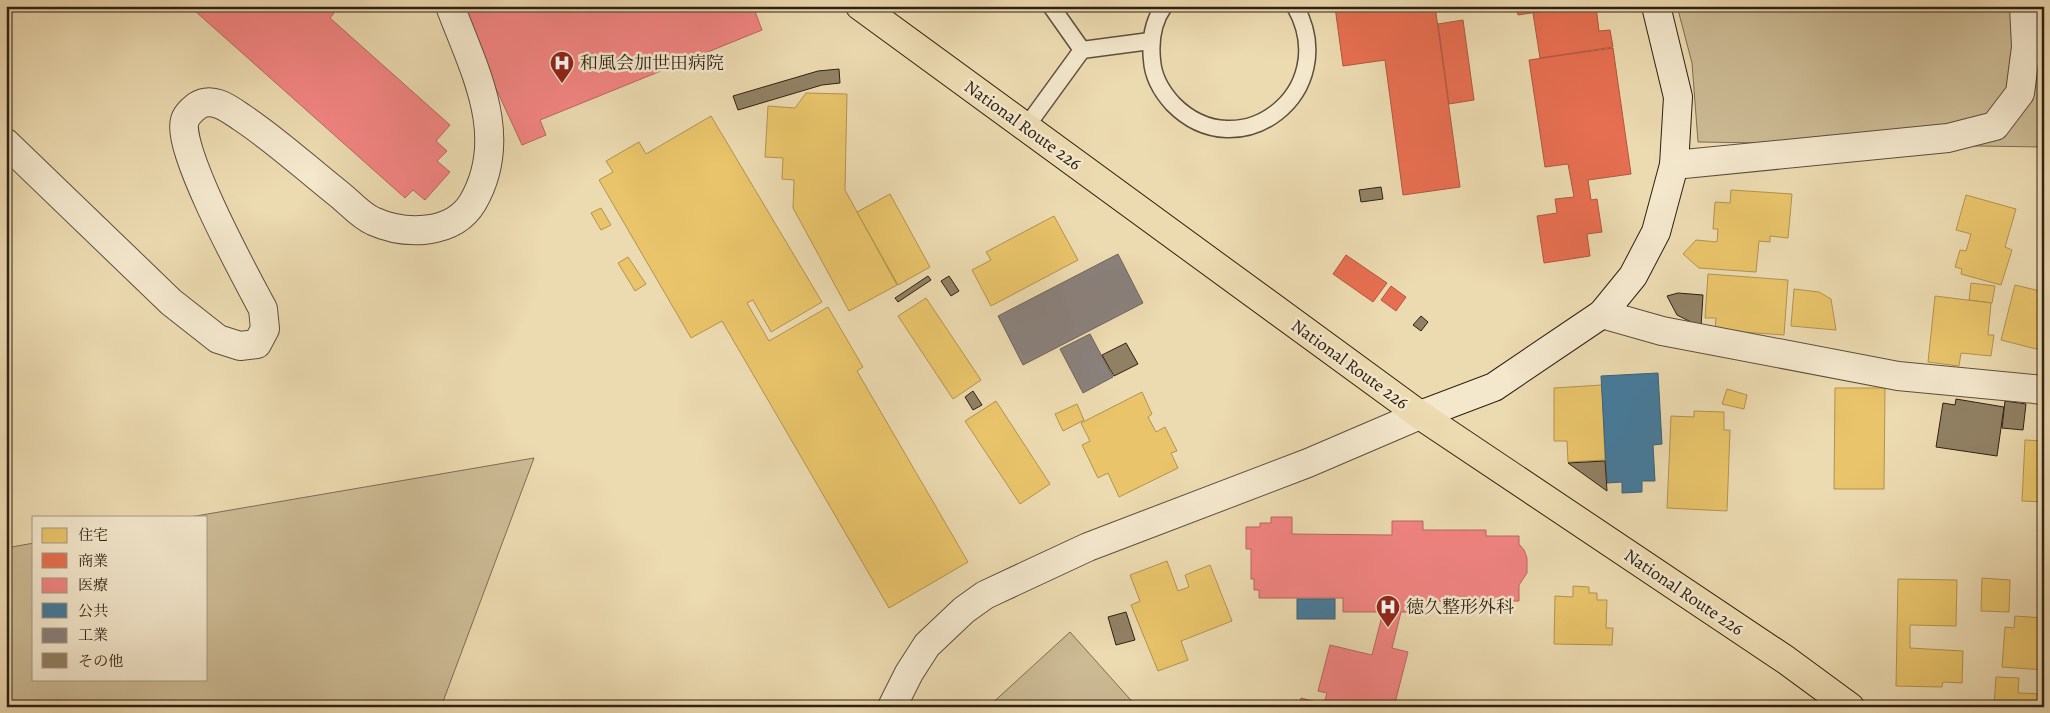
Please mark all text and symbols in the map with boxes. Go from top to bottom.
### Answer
hospital icon: 和風会加世田病院 [549,50,575,84]
place label: 和風会加世田病院 [580,51,724,75]
street label: National Route 226 [960,74,1086,176]
street label: National Route 226 [1287,313,1413,415]
legend [32,516,208,680]
text: 住宅 [78,525,108,545]
street label: National Route 226 [1620,543,1748,641]
text: 商業 [78,551,108,571]
text: 医療 [78,575,108,595]
hospital icon: 徳久整形外科 [1375,594,1401,628]
place label: 徳久整形外科 [1406,595,1514,619]
text: 公共 [78,601,108,621]
text: 工業 [78,625,108,645]
text: その他 [78,651,123,671]

